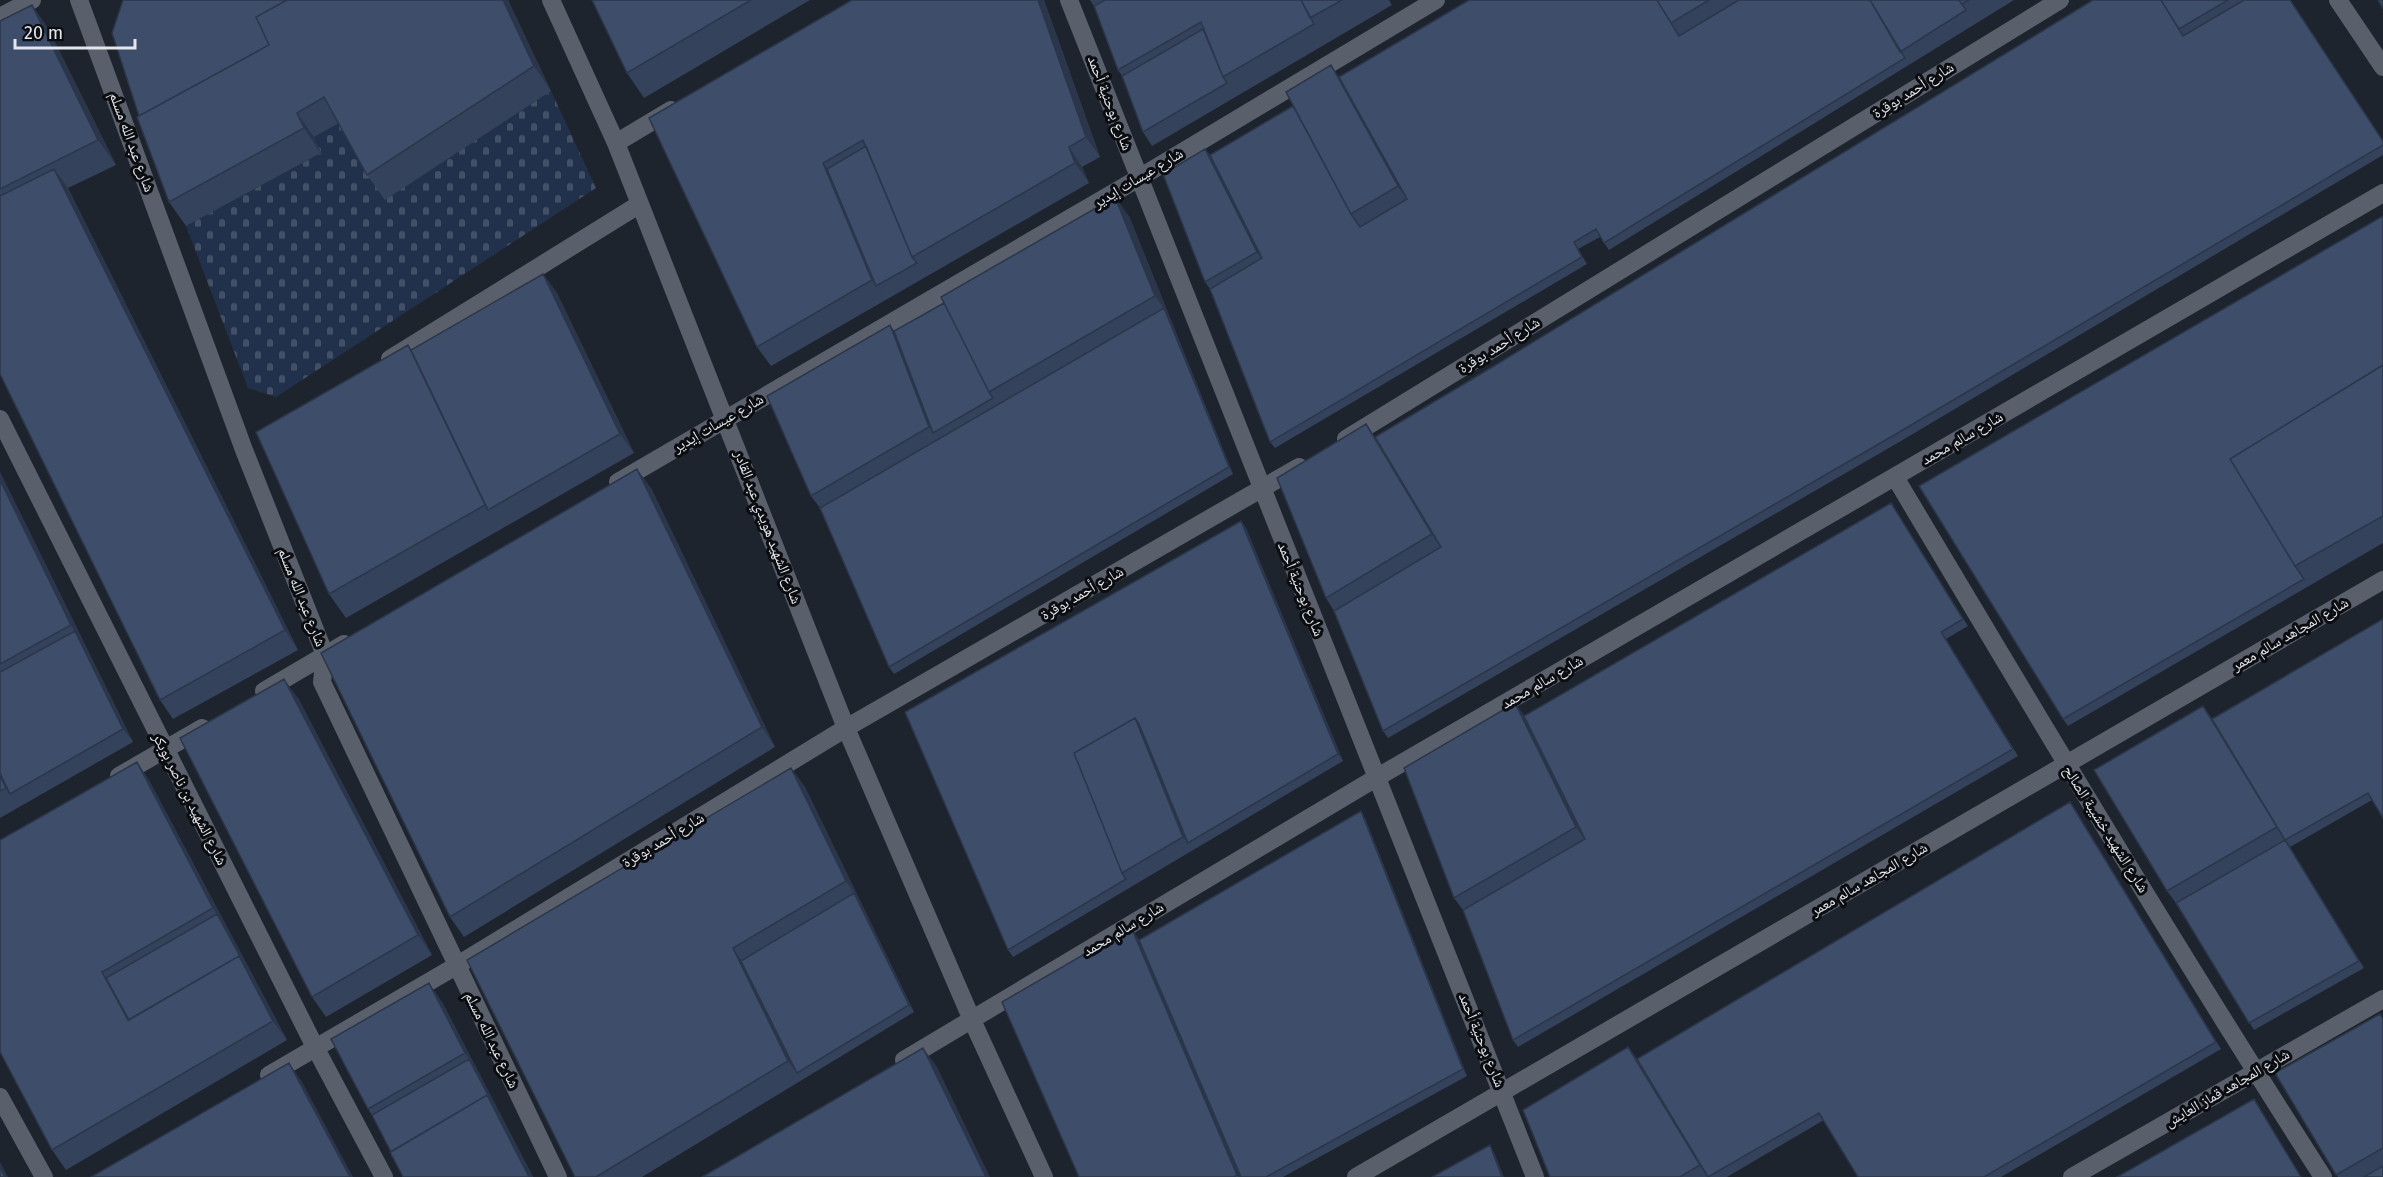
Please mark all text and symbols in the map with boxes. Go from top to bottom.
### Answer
scale bar [15,12,135,50]
text: 20 m [24,22,63,44]
street label: شارع بوحنية أحمد [1083,53,1136,153]
street label: شارع أحمد بوقرة [1869,58,1958,123]
street label: شارع عبد الله مسلم [105,90,158,195]
street label: شارع عيسات إيدير [1089,144,1187,213]
street label: شارع أحمد بوقرة [1455,313,1544,378]
street label: شارع عيسات إيدير [669,390,767,458]
street label: شارع سالم محمد [1918,407,2007,470]
street label: شارع الشهيد هويدي عبد القادر [727,447,806,607]
street label: شارع بوحنية أحمد [1273,539,1328,639]
street label: شارع عبد الله مسلم [273,545,330,650]
street label: شارع أحمد بوقرة [1037,562,1127,625]
street label: شارع المجاهد سالم معمر [2227,593,2352,676]
street label: شارع سالم محمد [1498,651,1587,714]
street label: شارع الشهيد بن ناصر بوبكر [147,729,231,869]
street label: شارع الشهيد خشيبة الصالح [2059,762,2153,897]
street label: شارع أحمد بوقرة [619,808,708,872]
street label: شارع المجاهد سالم معمر [1806,838,1931,921]
street label: شارع سالم محمد [1079,898,1167,961]
street label: شارع عبد الله مسلم [460,989,523,1092]
street label: شارع بوحنية أحمد [1454,990,1509,1090]
street label: شارع المجاهد قماز العايش [2161,1045,2293,1132]

